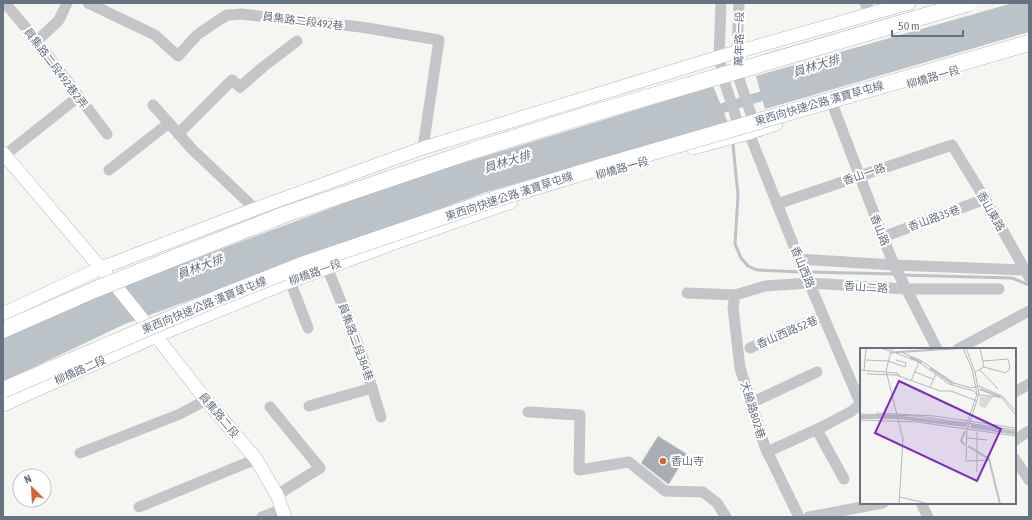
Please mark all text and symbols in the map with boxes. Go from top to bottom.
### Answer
street label: 員集路二段492巷 [262,10,344,32]
street label: 萬年路一段 [733,11,745,67]
scale bar [892,12,963,38]
text: 50 m [898,19,920,33]
street label: 員集路二段492巷2弄 [22,25,90,111]
water label: 員林大排 [791,52,843,80]
street label: 柳橋路一段 [905,64,961,90]
street label: 東西向快速公路 漢寶草屯線 [753,79,885,127]
water label: 員林大排 [482,148,534,176]
street label: 柳橋路一段 [594,155,650,181]
street label: 香山一路 [841,161,887,187]
street label: 東西向快速公路 漢寶草屯線 [444,170,574,222]
street label: 香山東路 [975,189,1007,233]
street label: 香山路35巷 [906,203,962,233]
street label: 香山路 [868,212,892,248]
street label: 香山西路 [789,244,817,290]
water label: 員林大排 [175,251,227,282]
street label: 柳橋路一段 [287,257,343,287]
street label: 東西向快速公路 漢寶草屯線 [140,274,268,336]
street label: 香山二路 [844,279,888,295]
street label: 員集路二段384巷 [336,302,376,382]
street label: 香山西路52巷 [755,314,819,350]
inset map [860,348,1016,504]
street label: 柳橋路二段 [52,353,108,387]
street label: 大饒路802巷 [739,380,767,440]
street label: 員集路二段 [197,390,241,440]
place label: 香山寺 [671,455,704,467]
marker: 香山寺 [658,456,668,466]
north arrow [12,468,52,508]
text: N [22,472,33,486]

